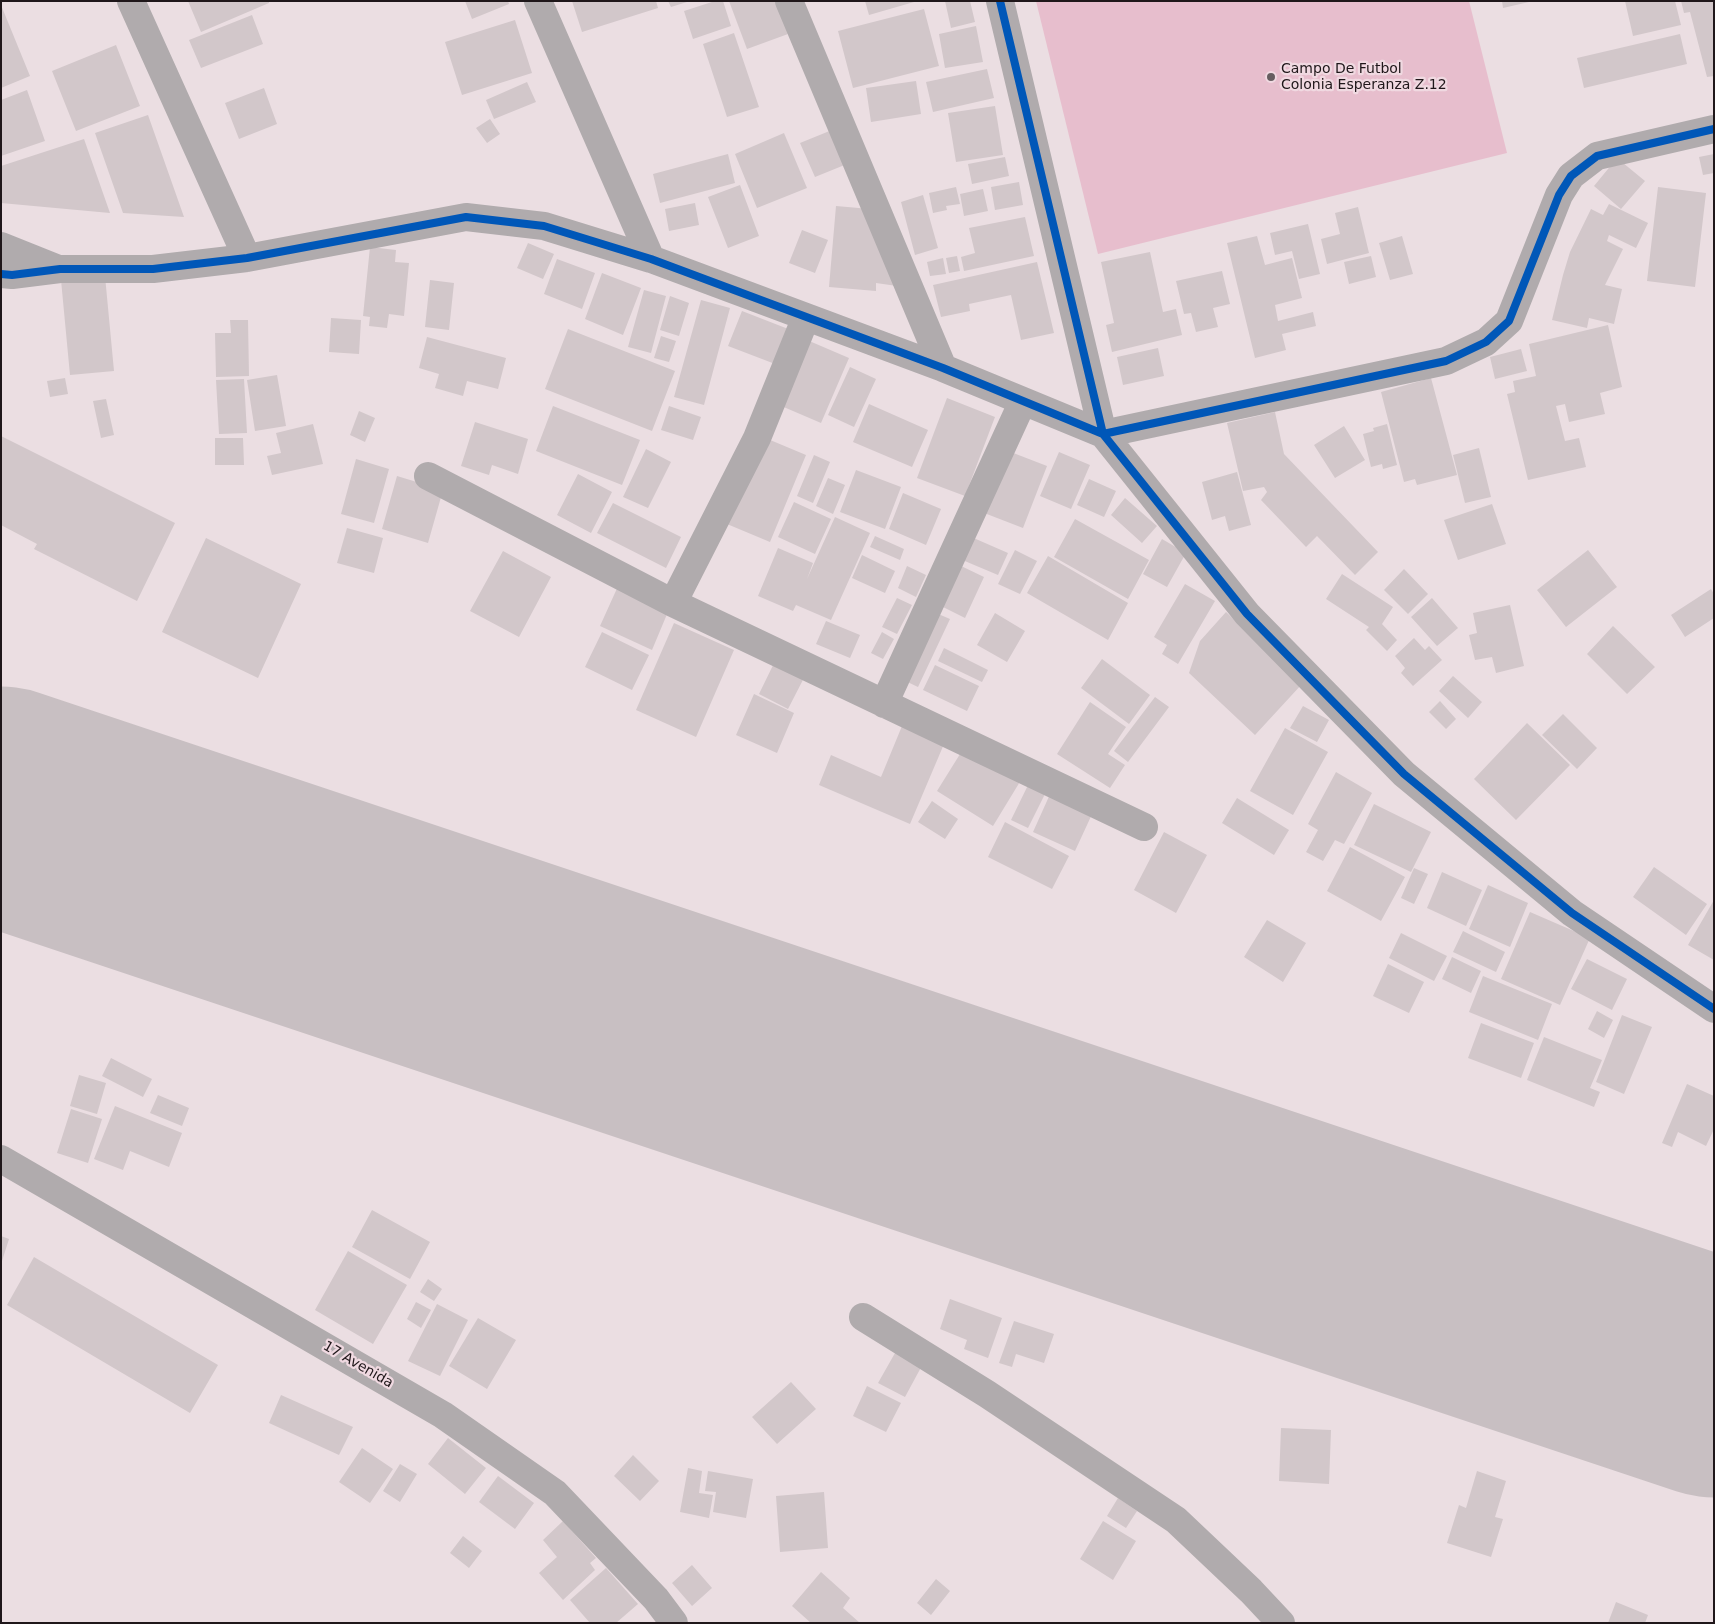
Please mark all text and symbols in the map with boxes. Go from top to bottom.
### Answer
place label: Campo De Futbol Colonia Esperanza Z.12 [1281,61,1447,94]
marker: Campo De Futbol Colonia Esperanza Z.12 [1265,71,1277,83]
street label: 17 Avenida [320,1338,396,1392]

